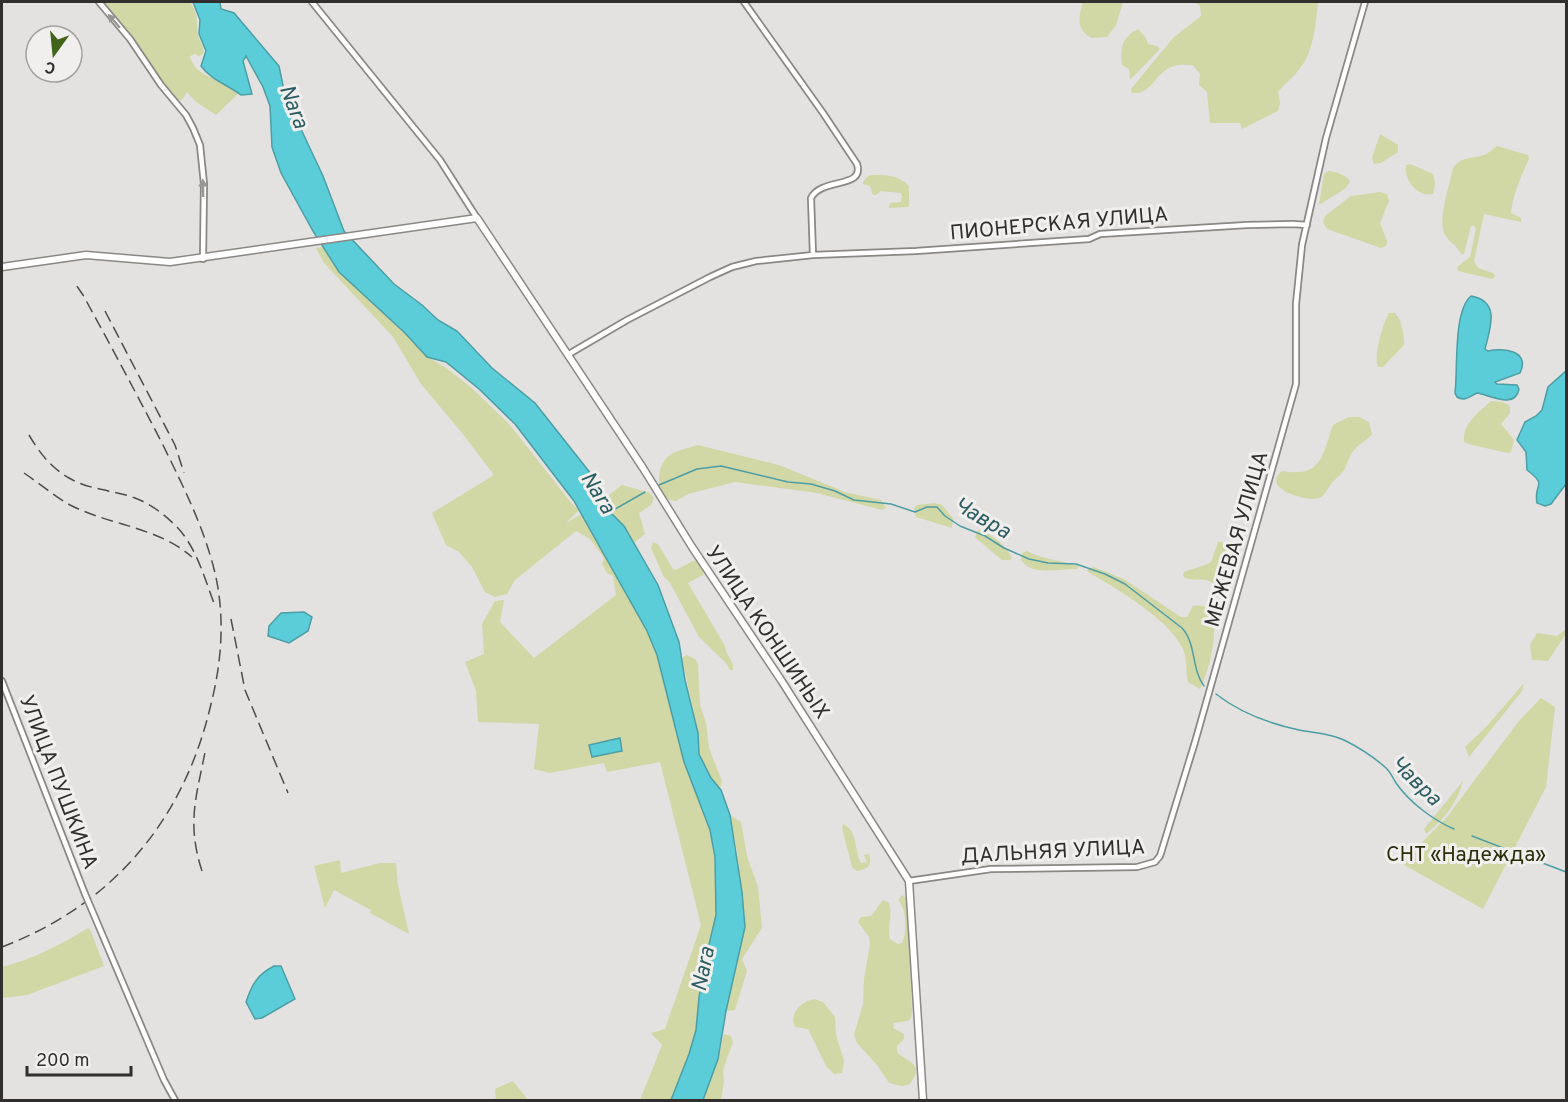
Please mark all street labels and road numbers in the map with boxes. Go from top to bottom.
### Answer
street label: ПИОНЕРСКАЯ УЛИЦА [949,201,1169,247]
street label: МЕЖЕВАЯ УЛИЦА [1199,448,1275,630]
street label: УЛИЦА КОНШИНЫХ [699,541,835,725]
street label: УЛИЦА ПУШКИНА [12,692,103,873]
street label: ДАЛЬНЯЯ УЛИЦА [960,834,1146,871]

